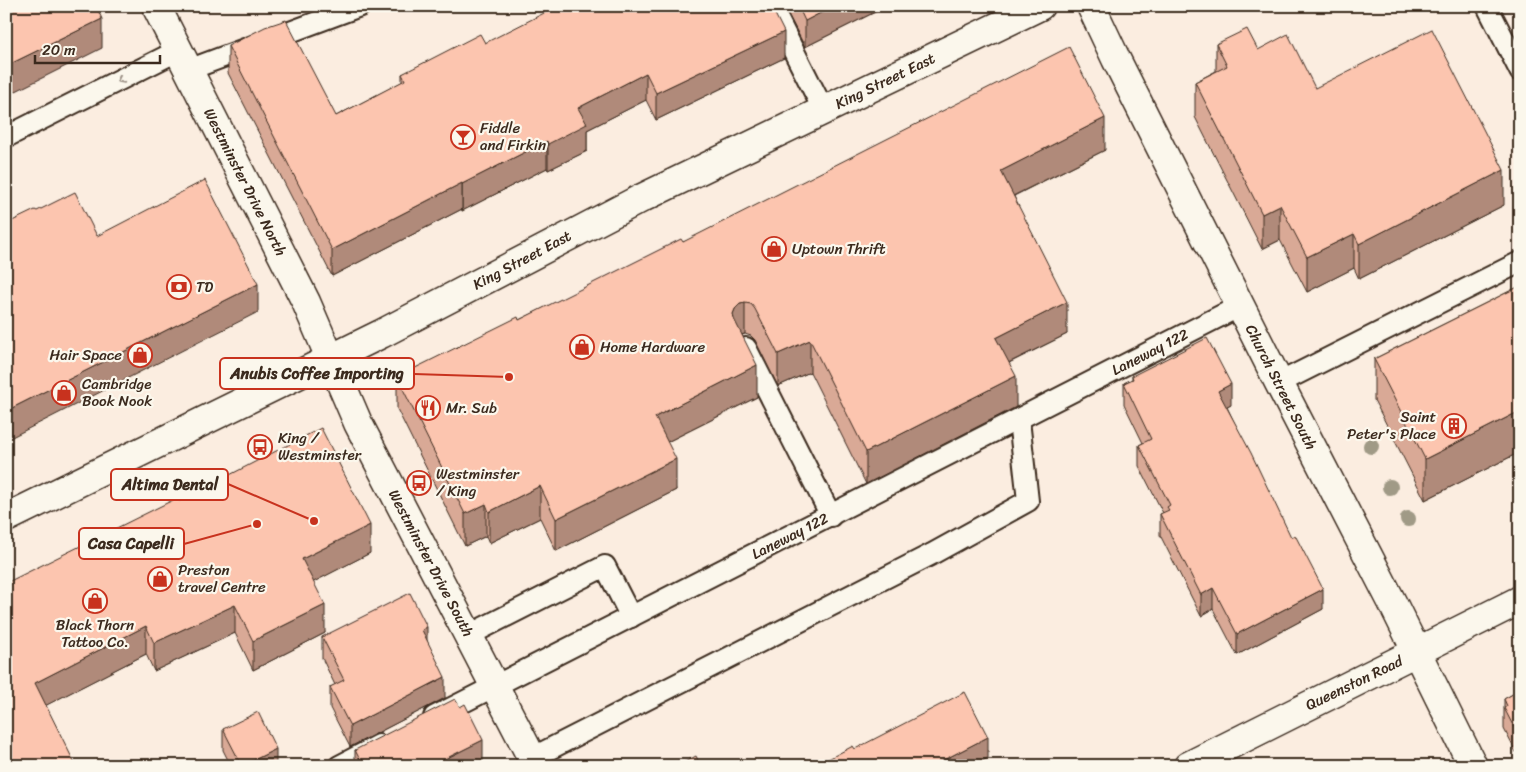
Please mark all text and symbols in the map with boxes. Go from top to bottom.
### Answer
scale bar [35,32,160,64]
text: 20 m [42,37,76,63]
street label: King Street East [830,45,940,117]
one-way arrow [116,74,125,84]
street label: Westminster Drive North [196,103,294,261]
place label: Fiddle and Firkin [480,115,546,158]
bar icon: Fiddle and Firkin [450,124,476,150]
street label: King Street East [468,223,577,297]
shop icon: Uptown Thrift [761,236,787,262]
place label: Uptown Thrift [792,236,886,262]
bank icon: TD [166,274,192,300]
place label: TD [196,274,213,300]
street label: Church Street South [1238,320,1324,454]
street label: Laneway 122 [1107,321,1193,383]
shop icon: Home Hardware [569,334,595,360]
place label: Home Hardware [600,334,706,360]
place label: Hair Space [50,342,122,368]
shop icon: Hair Space [127,342,153,368]
callout: Anubis Coffee Importing [220,358,414,389]
text: Anubis Coffee Importing [229,359,404,388]
place label: Cambridge Book Nook [82,371,152,414]
shop icon: Cambridge Book Nook [51,380,77,406]
restaurant icon: Mr. Sub [415,395,441,421]
place label: Mr. Sub [446,395,497,421]
place label: Saint Peter's Place [1347,404,1436,447]
building icon: Saint Peter's Place [1441,413,1467,439]
place label: King / Westminster [278,425,362,468]
bus stop icon: King / Westminster [247,434,273,460]
place label: Westminster / King [436,461,520,504]
callout: Altima Dental [111,469,228,500]
text: Altima Dental [121,470,220,499]
bus stop icon: Westminster / King [406,470,432,496]
street label: Westminster Drive South [381,485,481,642]
street label: Laneway 122 [747,505,833,567]
callout: Casa Capelli [79,528,184,559]
text: Casa Capelli [87,529,175,558]
place label: Preston travel Centre [178,557,266,600]
shop icon: Preston travel Centre [147,566,173,592]
shop icon: Black Thorn Tattoo Co. [82,588,108,614]
place label: Black Thorn Tattoo Co. [56,612,134,655]
street label: Queenston Road [1301,648,1408,718]

